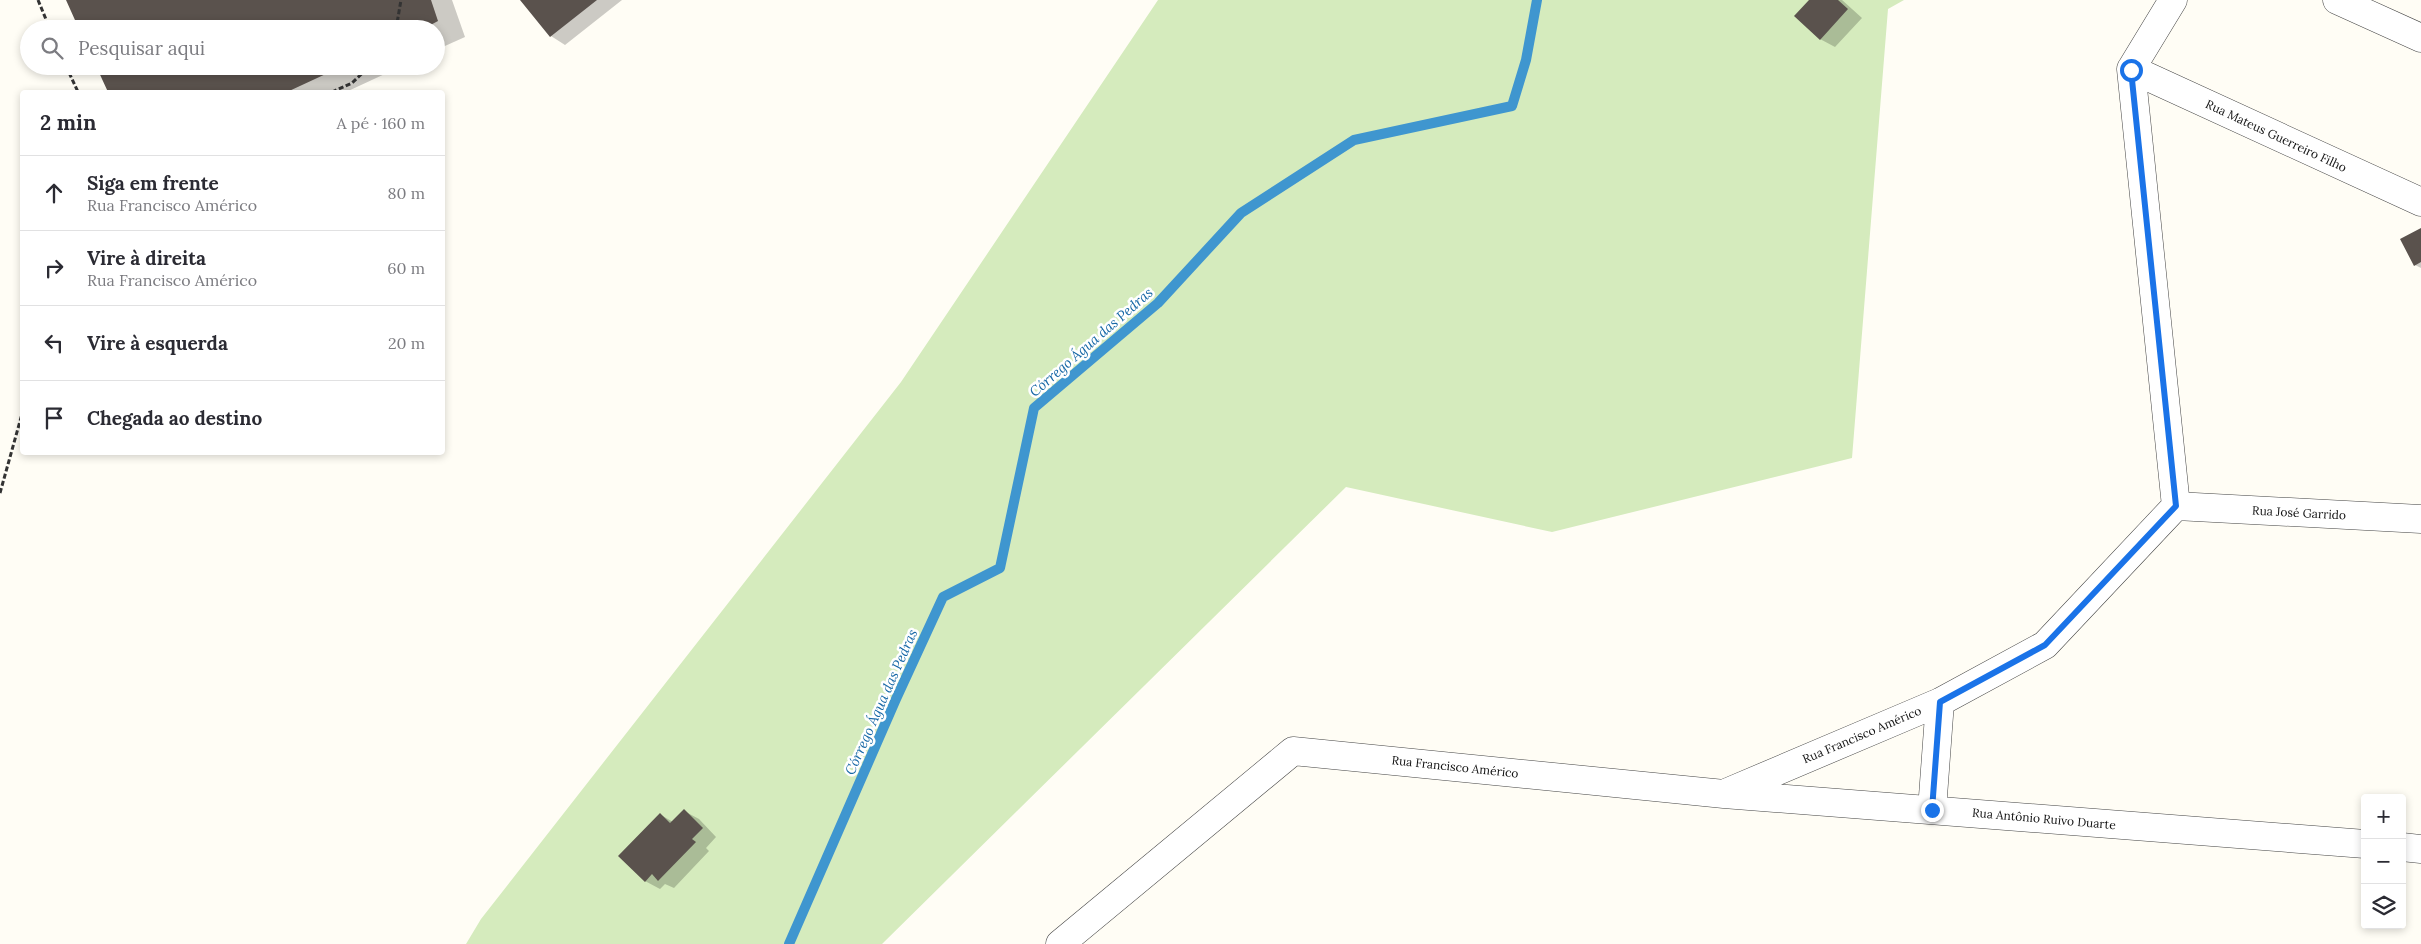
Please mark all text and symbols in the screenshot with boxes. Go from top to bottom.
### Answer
search box [20,20,445,75]
icon: search [38,34,66,62]
text: Pesquisar aqui [78,36,205,60]
route start [2120,59,2143,82]
street label: Rua Mateus Guerreiro Filho [2203,96,2349,175]
text: 2 min [40,109,96,136]
text: A pé · 160 m [337,113,425,133]
text: Siga em frente [87,171,219,195]
icon: ahead [40,179,68,207]
text: 80 m [388,183,425,203]
text: Rua Francisco Américo [87,195,257,215]
text: Vire à direita [87,246,206,270]
icon: right [40,254,68,282]
text: 60 m [387,258,425,278]
text: Rua Francisco Américo [87,270,257,290]
water label: Córrego Água das Pedras [1026,283,1156,401]
icon: left [40,329,68,357]
text: Vire à esquerda [87,331,228,355]
text: 20 m [388,333,425,353]
icon: arrive [40,404,68,432]
text: Chegada ao destino [87,406,262,430]
street label: Rua José Garrido [2252,503,2346,522]
water label: Córrego Água das Pedras [841,626,921,778]
street label: Rua Francisco Américo [1800,703,1923,766]
street label: Rua Francisco Américo [1391,752,1519,781]
map controls [2361,794,2406,929]
button: + [2361,794,2406,839]
route end [1921,799,1944,822]
street label: Rua Antônio Ruivo Duarte [1972,805,2117,832]
button: − [2361,839,2406,884]
button: layers [2361,884,2406,929]

